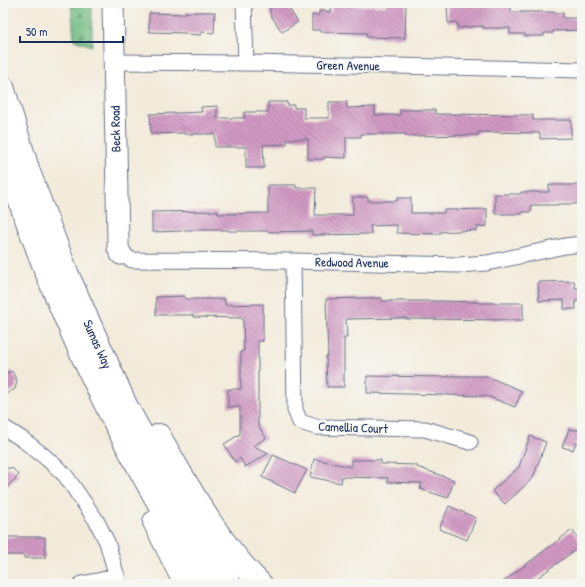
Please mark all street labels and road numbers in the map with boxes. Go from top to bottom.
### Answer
street label: Green Avenue [316,55,380,75]
street label: Beck Road [106,106,124,152]
street label: Redwood Avenue [315,252,389,272]
street label: Sumas Way [79,317,117,372]
street label: Camellia Court [318,417,389,437]

